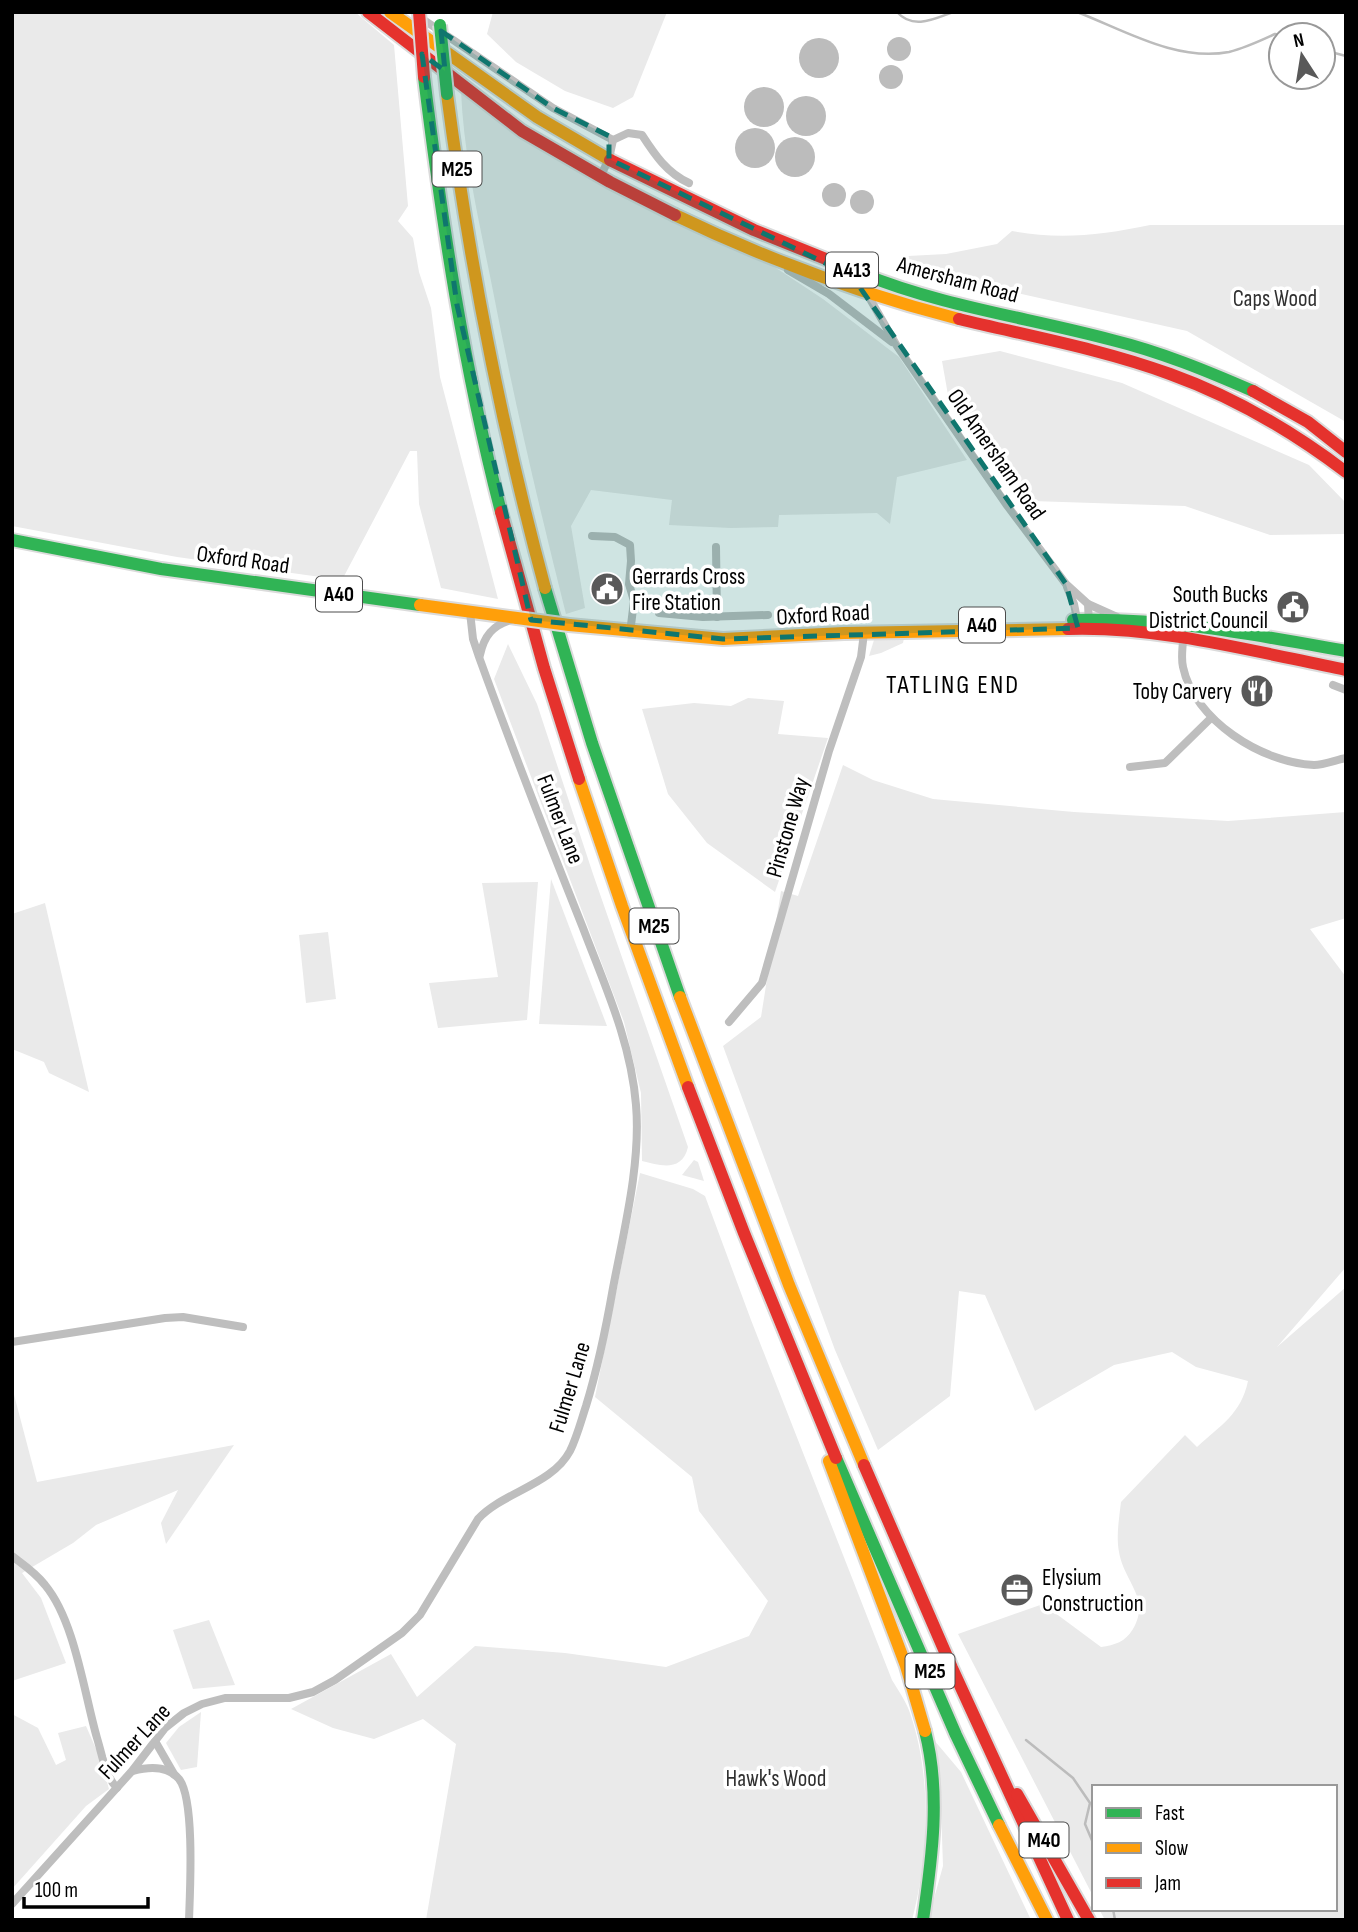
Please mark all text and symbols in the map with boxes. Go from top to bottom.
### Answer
north arrow [1267,21,1337,91]
text: N [1291,29,1306,53]
road number: M25 [433,152,482,186]
street label: Amersham Road [893,250,1021,310]
road number: A413 [826,252,878,288]
park label: Caps Wood [1233,285,1317,313]
street label: Old Amersham Road [941,384,1052,525]
street label: Oxford Road [195,540,291,580]
place label: Gerrards Cross Fire Station [632,563,745,617]
public building icon: Gerrards Cross Fire Station [588,570,626,608]
road number: A40 [316,576,362,612]
place label: South Bucks District Council [1149,581,1268,635]
public building icon: South Bucks District Council [1274,588,1312,626]
street label: Oxford Road [776,599,870,631]
road number: A40 [959,608,1005,642]
district label: TATLING END [886,670,1020,701]
restaurant icon: Toby Carvery [1238,672,1276,710]
place label: Toby Carvery [1133,678,1232,706]
street label: Fulmer Lane [530,771,590,868]
street label: Pinstone Way [760,774,816,881]
road number: M25 [630,908,678,944]
street label: Fulmer Lane [543,1339,597,1436]
place label: Elysium Construction [1042,1564,1144,1618]
office icon: Elysium Construction [998,1571,1036,1609]
road number: M25 [906,1654,954,1688]
street label: Fulmer Lane [93,1698,177,1785]
park label: Hawk's Wood [726,1765,826,1793]
legend [1092,1785,1337,1911]
text: Fast [1155,1801,1185,1826]
road number: M40 [1020,1822,1068,1857]
text: Slow [1155,1836,1189,1861]
scale bar [24,1866,149,1910]
text: Jam [1154,1871,1181,1896]
text: 100 m [35,1878,78,1903]

